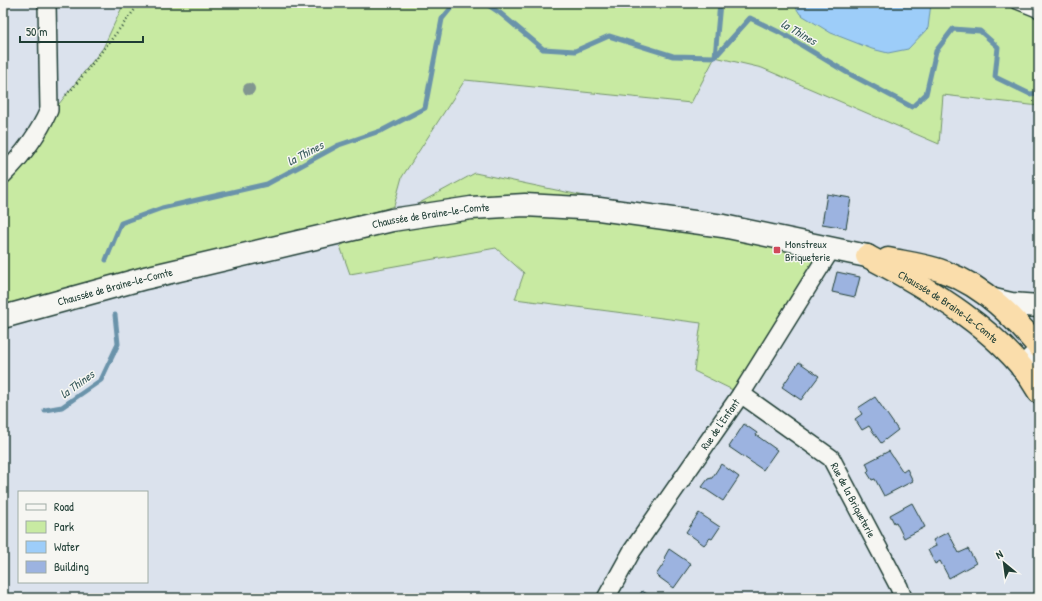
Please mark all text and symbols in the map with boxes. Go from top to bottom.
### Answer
water label: la Thines [778,15,821,50]
scale bar [20,18,143,44]
text: 50 m [26,23,47,40]
water label: la Thines [284,136,327,170]
street label: Chaussée de Braine-le-Comte [371,200,490,231]
place label: Monstreux Briqueterie [785,237,831,264]
marker: Monstreux Briqueterie [772,245,782,255]
street label: Chaussée de Braine-le-Comte [56,265,175,309]
street label: Chaussée de Braine-le-Comte [896,267,1002,346]
water label: la Thines [56,365,99,402]
street label: Rue de l'Enfant [697,396,743,453]
street label: Rue de la Briqueterie [828,460,879,541]
legend [18,491,148,583]
text: Road [54,498,74,515]
text: Park [54,518,74,535]
text: Water [54,538,80,555]
north arrow [984,543,1024,583]
text: N [993,547,1005,562]
text: Building [54,558,89,575]

